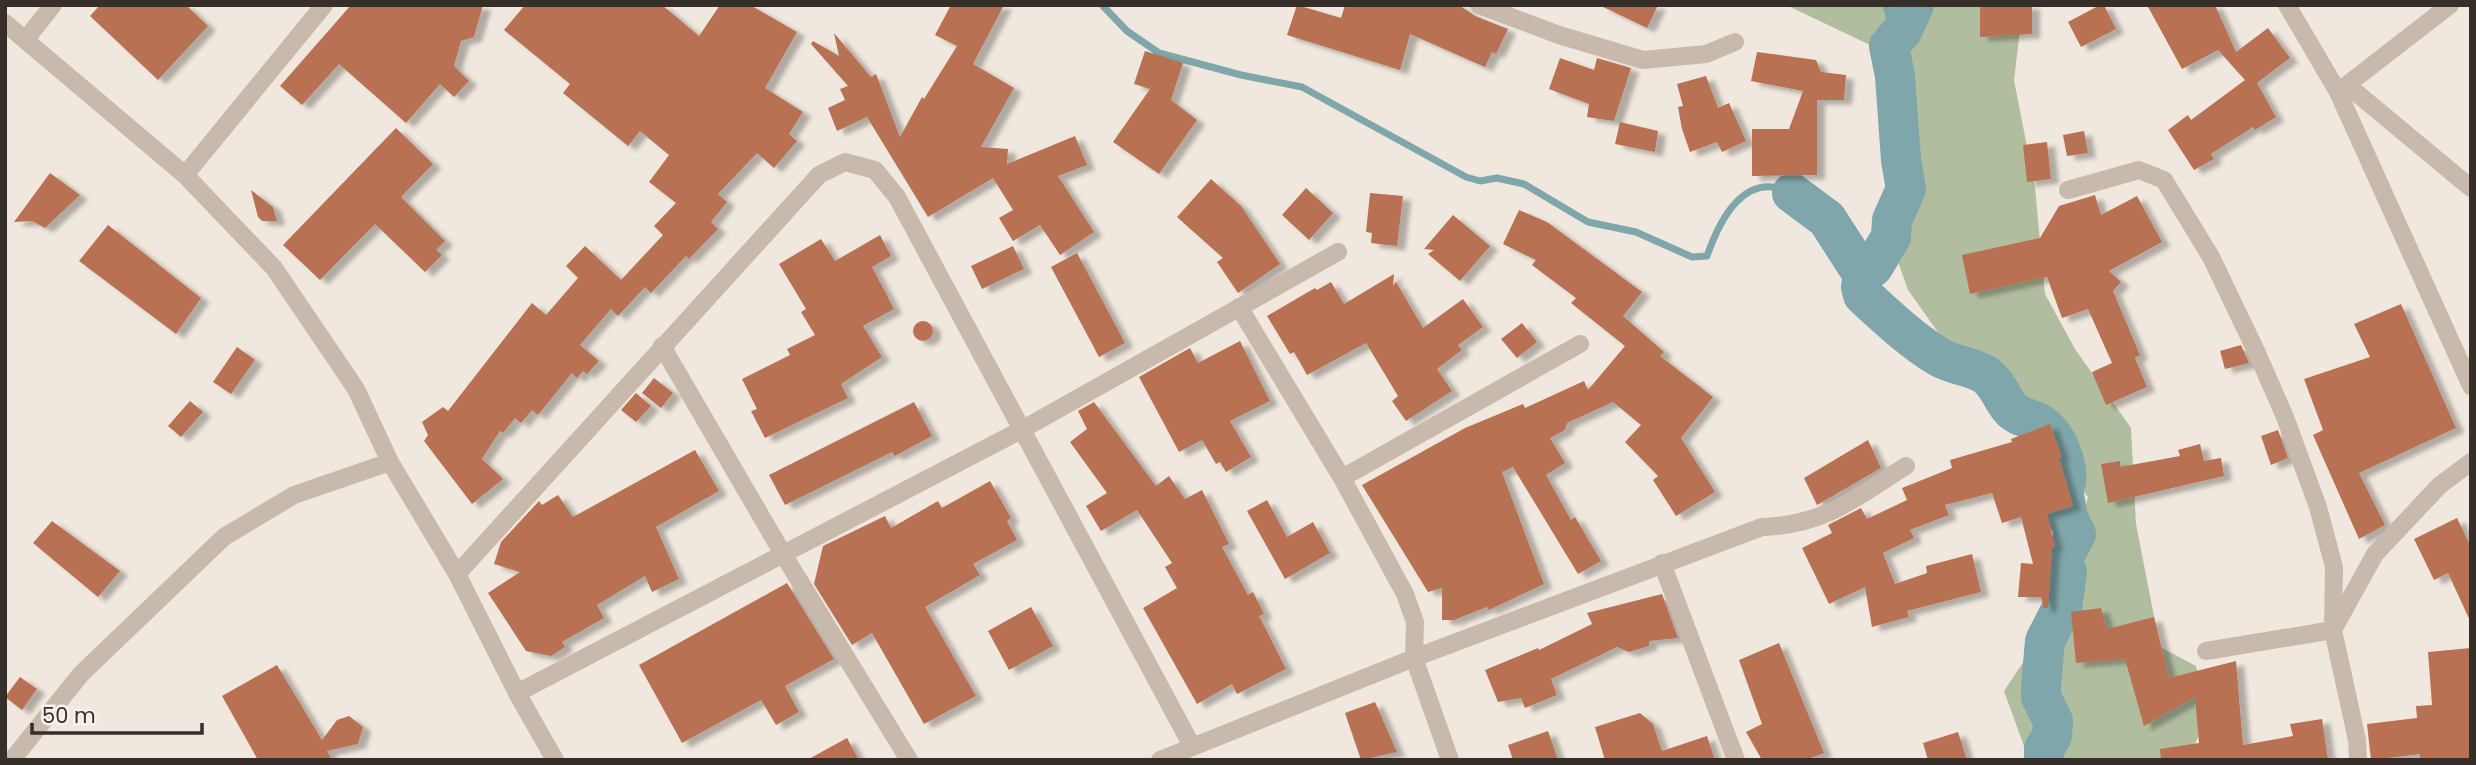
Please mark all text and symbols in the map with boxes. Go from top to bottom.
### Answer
scale bar [32,692,201,736]
text: 50 m [42,701,96,730]

